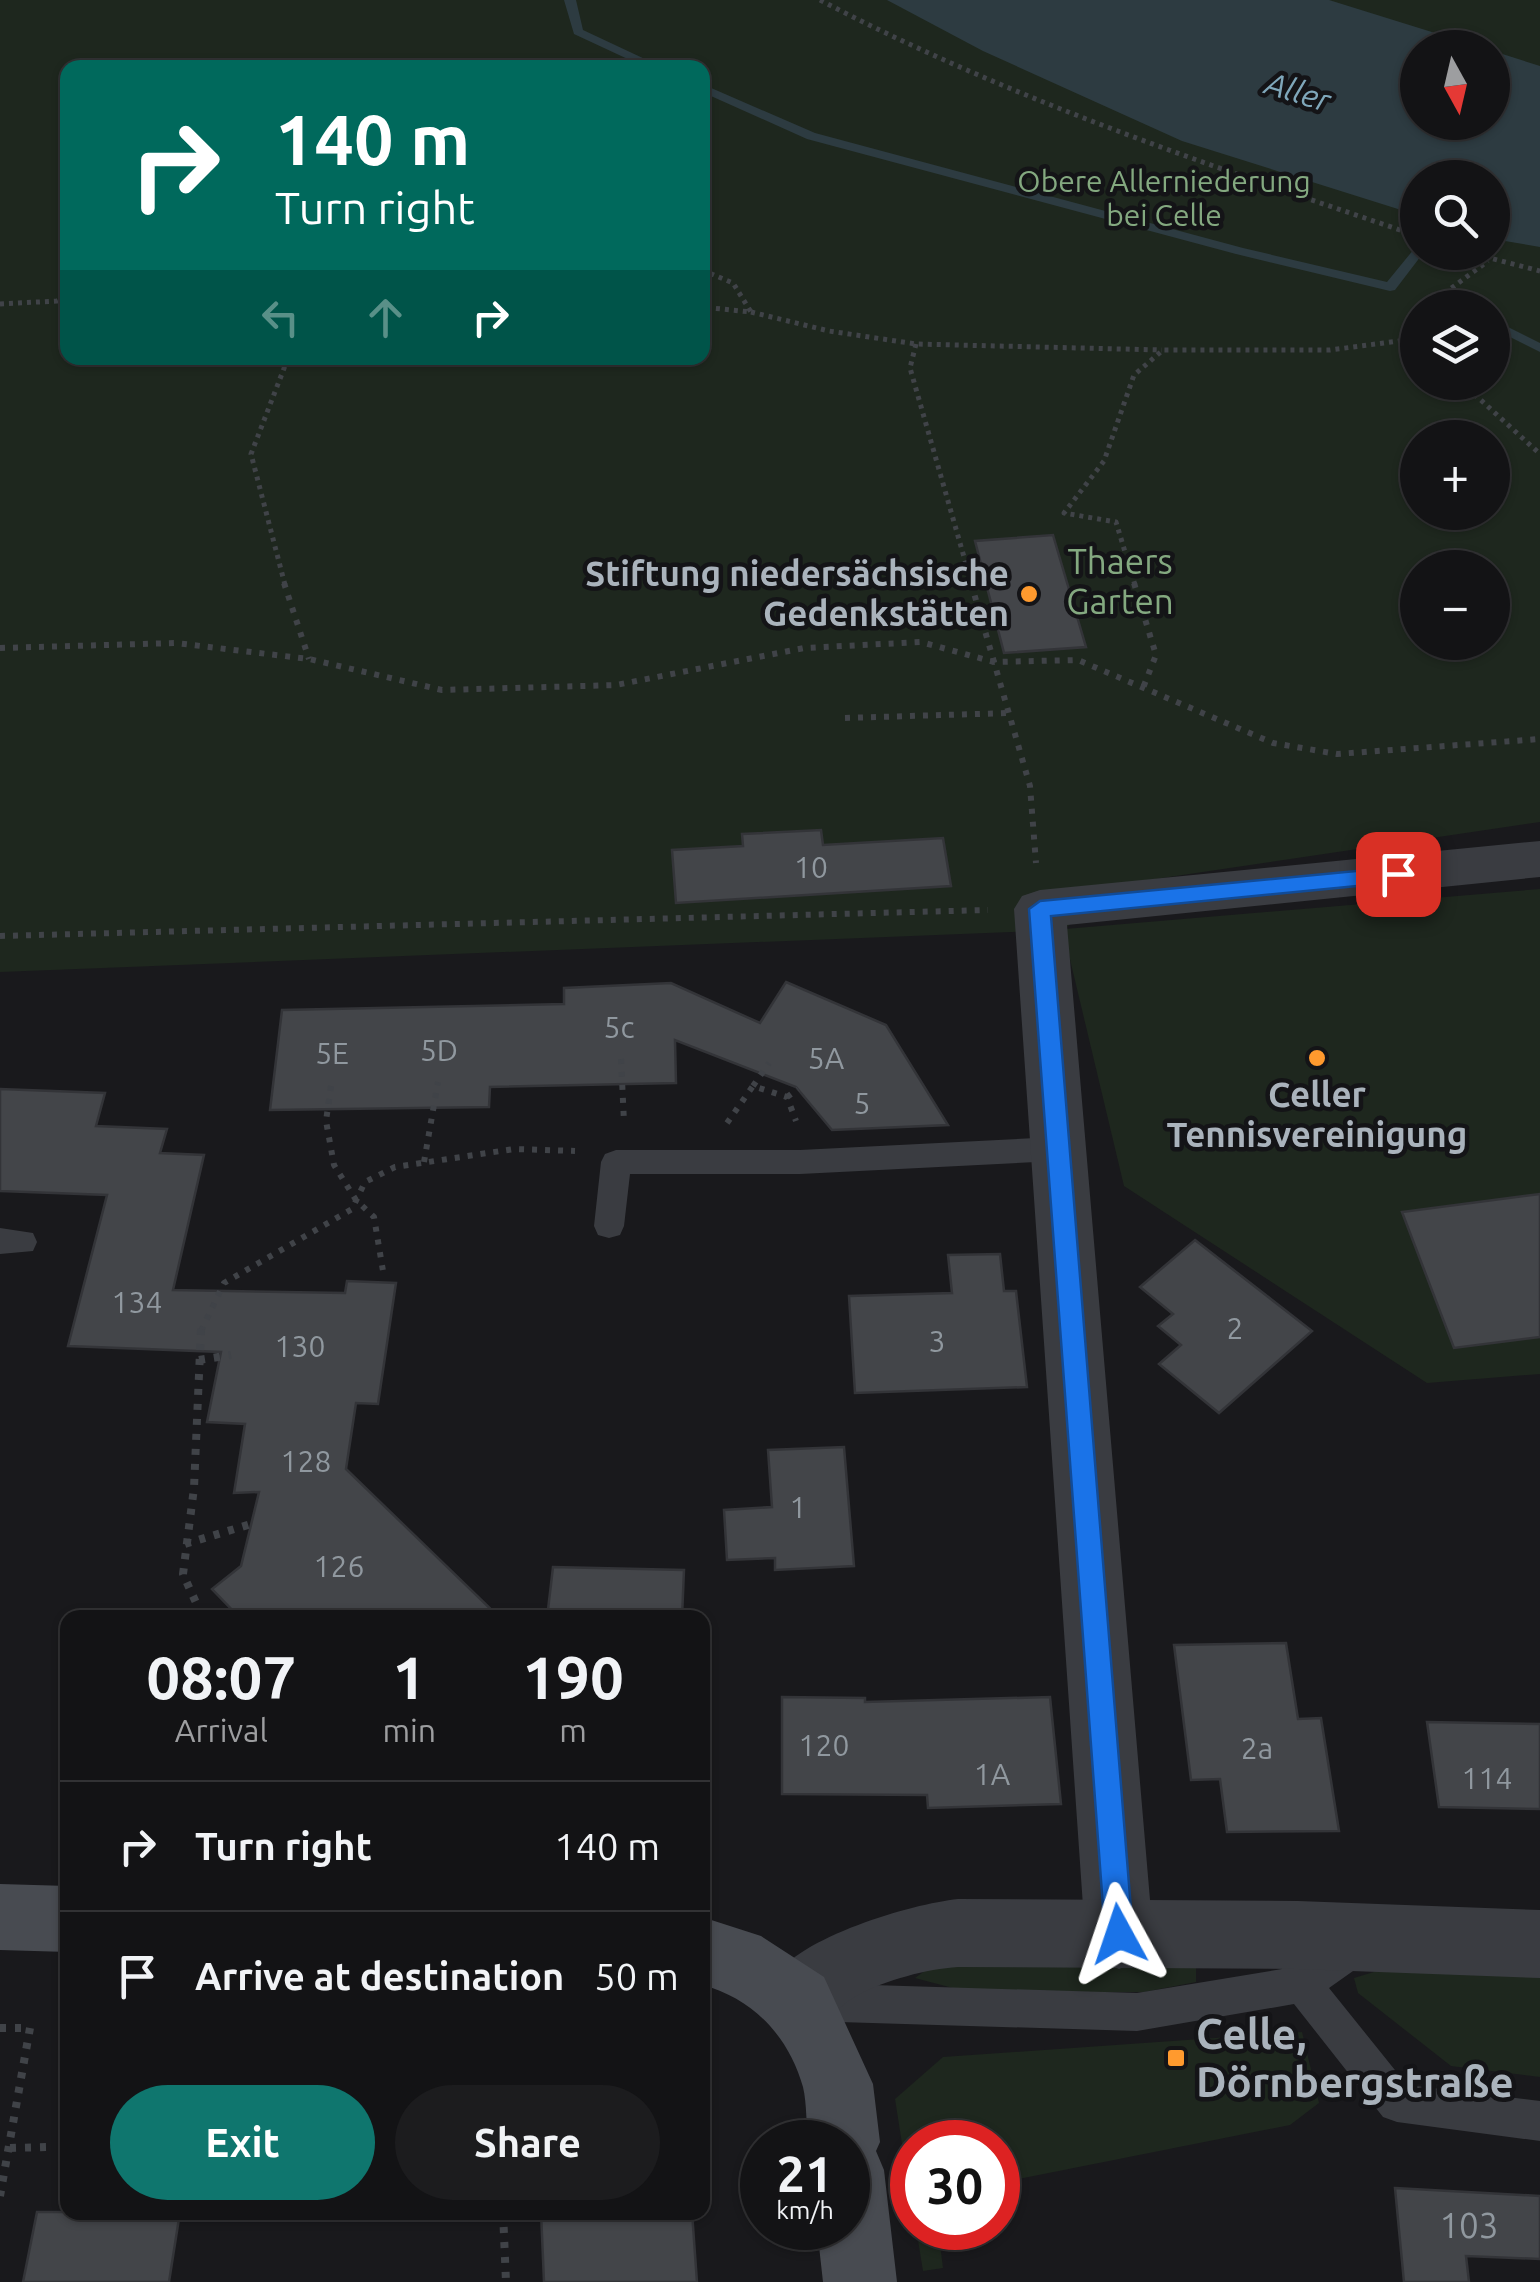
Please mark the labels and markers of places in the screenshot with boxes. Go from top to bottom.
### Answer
place label: Stiftung niedersächsische Gedenkstätten [585,553,1009,633]
marker: Stiftung niedersächsische Gedenkstätten [1018,583,1040,605]
pin [1356,832,1441,917]
marker: Celler Tennisvereinigung [1306,1047,1328,1069]
place label: Celler Tennisvereinigung [1167,1074,1467,1154]
place label: Celle, Dörnbergstraße [1196,2010,1514,2105]
marker: Celle, Dörnbergstraße [1165,2047,1187,2069]

